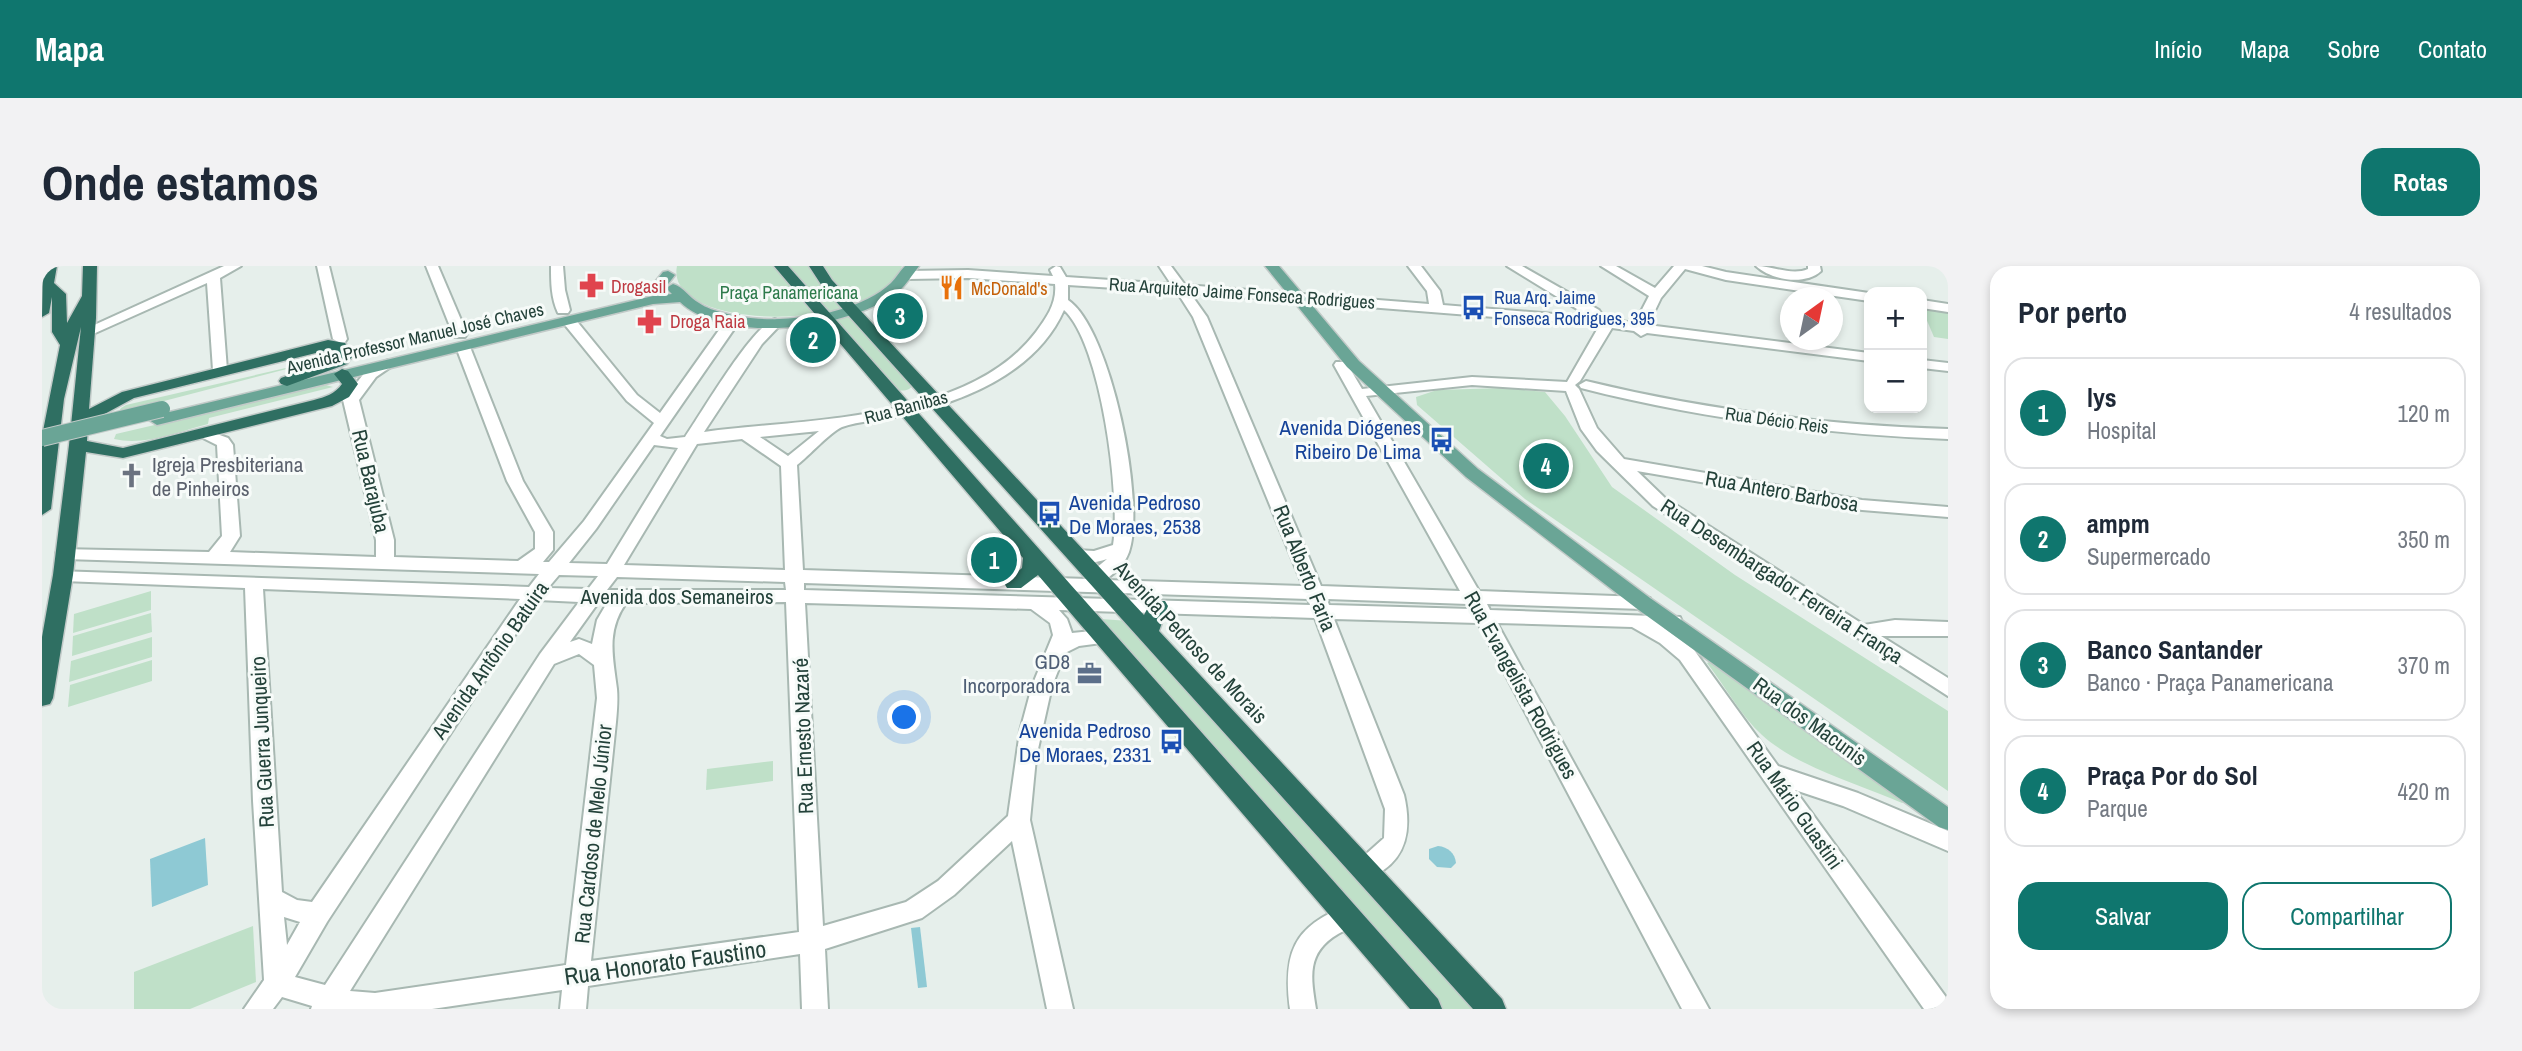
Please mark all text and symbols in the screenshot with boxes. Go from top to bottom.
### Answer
text: Mapa [35,27,104,71]
text: Início [2154,33,2202,65]
text: Mapa [2240,33,2290,65]
text: Sobre [2328,33,2380,65]
text: Contato [2418,33,2487,65]
button: Rotas [2361,148,2480,216]
text: Onde estamos [42,149,319,215]
street label: Rua Arquiteto Jaime Fonseca Rodrigues [1108,271,1376,315]
pharmacy icon: Drogasil [577,272,605,300]
place label: Drogasil [611,274,666,299]
restaurant icon: McDonald's [937,274,965,302]
place label: McDonald's [971,276,1048,301]
park label: Praça Panamericana [720,280,858,305]
place label: Rua Arq. Jaime Fonseca Rodrigues, 395 [1494,285,1655,331]
north arrow [1780,287,1843,350]
map controls [1864,287,1927,413]
button: + [1864,287,1927,350]
pin: 3 [877,290,923,342]
text: Por perto [2018,292,2127,332]
bus stop icon: Rua Arq. Jaime Fonseca Rodrigues, 395 [1460,293,1488,321]
street label: Avenida Professor Manuel José Chaves [283,296,546,380]
text: 4 resultados [2349,296,2452,327]
pharmacy icon: Droga Raia [636,307,664,335]
place label: Droga Raia [670,309,745,334]
pin: 2 [790,314,836,366]
button: − [1864,350,1927,413]
text: lys [2087,380,2117,415]
street label: Rua Banibas [862,384,950,430]
text: 1 [2038,398,2048,429]
text: 120 m [2398,398,2450,429]
street label: Rua Décio Reis [1724,400,1830,440]
place label: Avenida Diógenes Ribeiro De Lima [1279,413,1421,466]
text: Hospital [2087,415,2156,446]
bus stop icon: Avenida Diógenes Ribeiro De Lima [1427,425,1455,453]
street label: Rua Barajuba [345,426,397,536]
pin: 4 [1523,440,1569,492]
place label: Igreja Presbiteriana de Pinheiros [152,450,304,503]
church icon: Igreja Presbiteriana de Pinheiros [118,462,146,490]
street label: Rua Antero Barbosa [1703,463,1861,519]
place label: Avenida Pedroso De Moraes, 2538 [1068,488,1201,541]
street label: Rua Desembargador Ferreira França [1655,492,1909,671]
bus stop icon: Avenida Pedroso De Moraes, 2538 [1035,500,1063,528]
street label: Rua Alberto Faria [1266,500,1344,636]
text: ampm [2087,506,2150,541]
text: 2 [2038,524,2048,555]
text: 350 m [2398,524,2450,555]
pin: 1 [971,534,1017,586]
text: Supermercado [2087,541,2211,572]
street label: Avenida Pedroso de Morais [1107,553,1274,730]
street label: Avenida Antônio Batuira [424,575,556,745]
street label: Avenida dos Semaneiros [579,582,774,611]
street label: Rua Evangelista Rodrigues [1457,586,1585,784]
text: Banco Santander [2087,632,2262,667]
place label: GD8 Incorporadora [963,647,1070,700]
text: 3 [2038,650,2048,681]
text: 370 m [2398,650,2450,681]
street label: Rua Guerra Junqueiro [243,656,281,828]
street label: Rua Ernesto Nazaré [786,658,820,814]
office icon: GD8 Incorporadora [1076,659,1104,687]
text: Banco · Praça Panamericana [2087,667,2333,698]
street label: Rua dos Macunis [1747,670,1873,772]
your location [887,700,921,734]
place label: Avenida Pedroso De Moraes, 2331 [1018,716,1151,769]
street label: Rua Cardoso de Melo Júnior [567,723,619,945]
bus stop icon: Avenida Pedroso De Moraes, 2331 [1157,728,1185,756]
street label: Rua Mário Guastini [1740,735,1850,875]
text: Praça Por do Sol [2087,758,2258,793]
text: 4 [2038,776,2048,807]
text: 420 m [2398,776,2450,807]
text: Parque [2087,793,2148,824]
button: Salvar [2018,882,2228,950]
button: Compartilhar [2242,882,2452,950]
street label: Rua Honorato Faustino [562,932,768,992]

